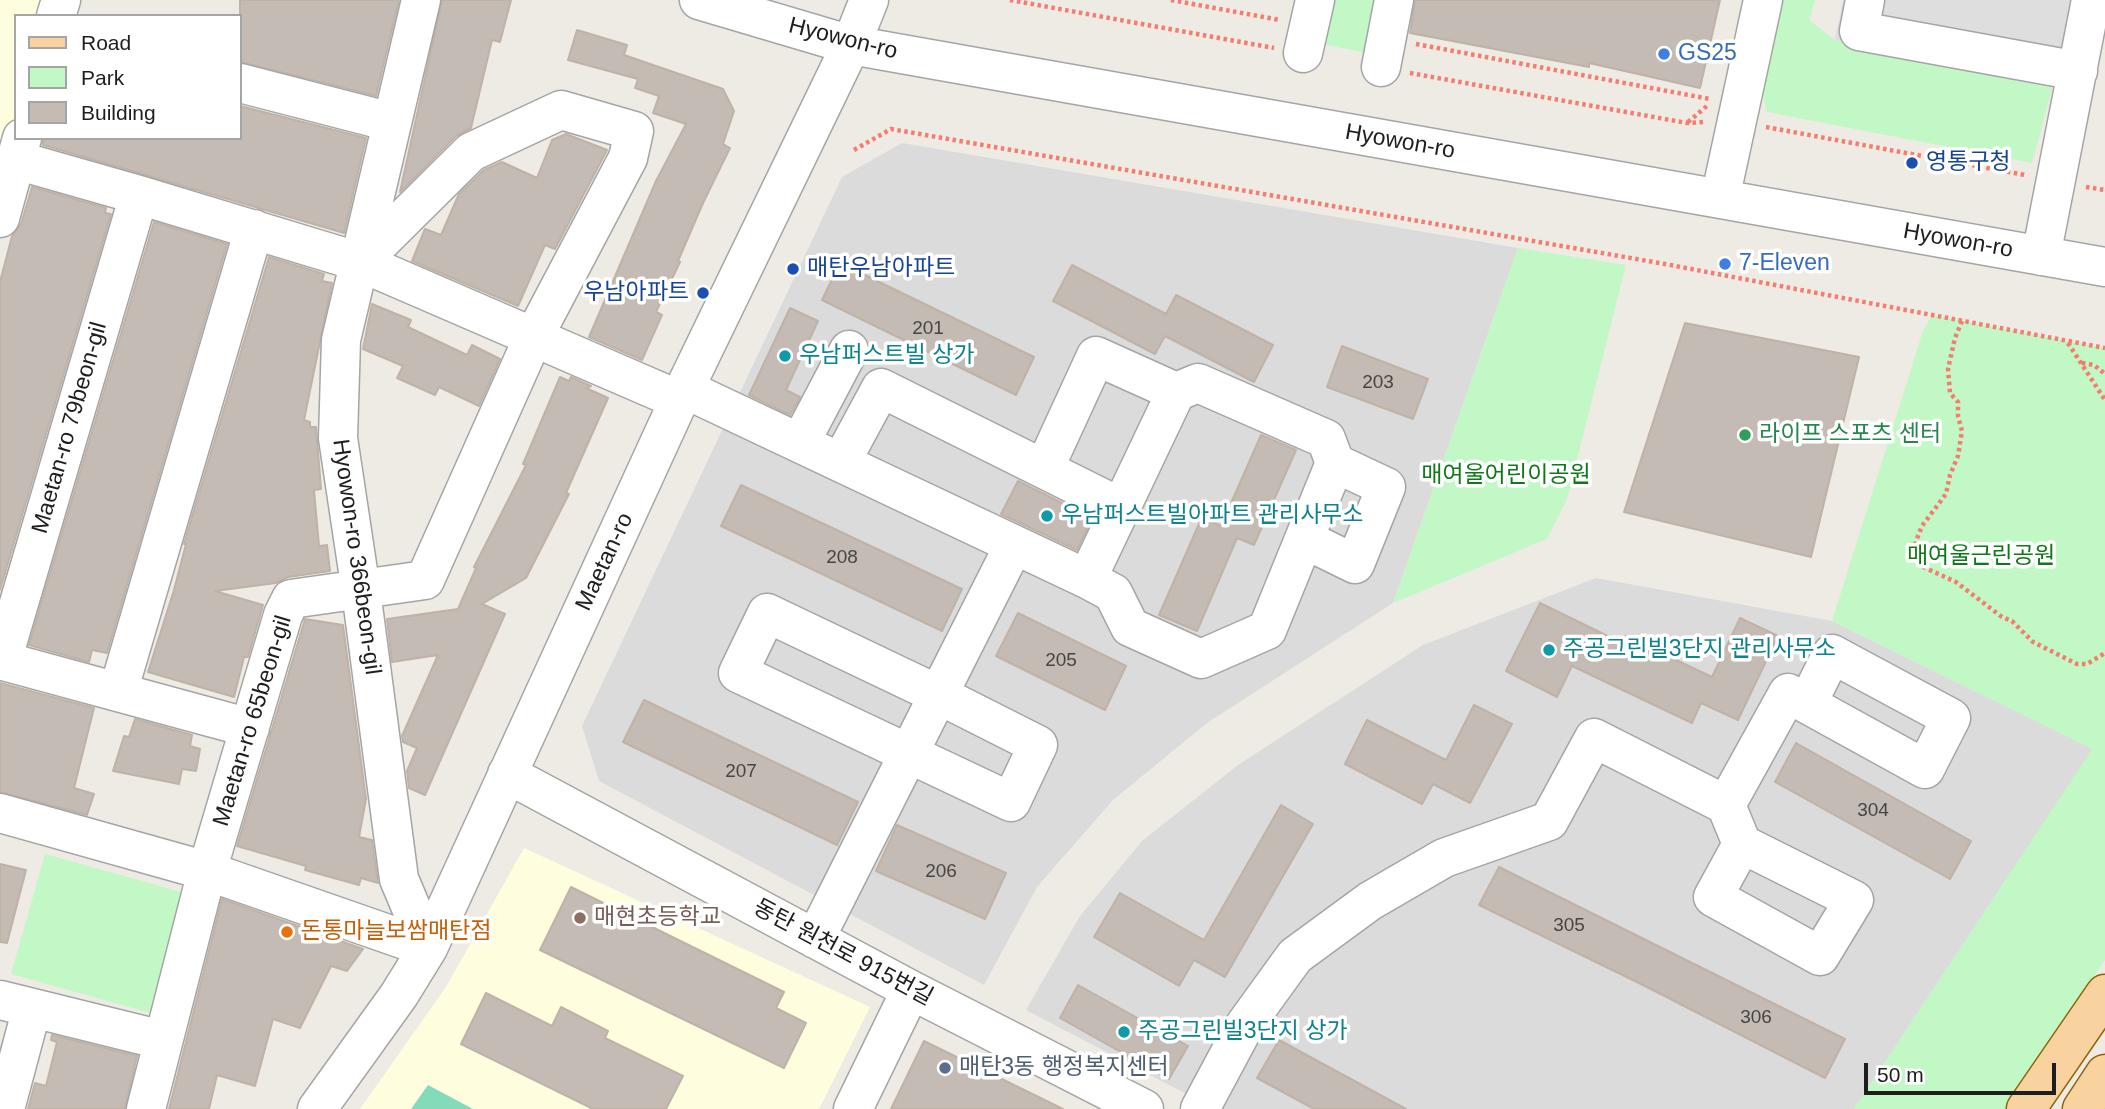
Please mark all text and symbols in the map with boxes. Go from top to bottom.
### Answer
street label: Hyowon-ro [786,12,900,66]
legend [14,14,242,140]
text: Road [81,31,131,54]
place label: GS25 [1678,40,1737,68]
marker: GS25 [1656,46,1672,62]
text: Park [81,66,124,89]
text: Building [81,101,156,124]
street label: Hyowon-ro [1343,119,1457,165]
place label: 영통구청 [1926,149,2011,177]
marker: 영통구청 [1904,155,1920,171]
street label: Hyowon-ro [1901,218,2015,264]
place label: 7-Eleven [1739,250,1830,278]
place label: 매탄우남아파트 [807,255,955,283]
marker: 7-Eleven [1717,256,1733,272]
marker: 매탄우남아파트 [785,261,801,277]
place label: 우남아파트 [583,279,689,307]
marker: 우남아파트 [695,285,711,301]
house number: 201 [912,318,944,340]
street label: Maetan-ro 79beon-gil [27,319,113,537]
place label: 우남퍼스트빌 상가 [799,342,975,370]
marker: 우남퍼스트빌 상가 [777,348,793,364]
house number: 203 [1362,372,1394,394]
place label: 라이프 스포츠 센터 [1759,421,1941,449]
marker: 라이프 스포츠 센터 [1737,427,1753,443]
street label: Hyowon-ro 366beon-gil [326,437,386,677]
park label: 매여울어린이공원 [1421,462,1591,490]
place label: 우남퍼스트빌아파트 관리사무소 [1061,502,1364,530]
marker: 우남퍼스트빌아파트 관리사무소 [1039,508,1055,524]
street label: Maetan-ro [570,509,640,615]
park label: 매여울근린공원 [1907,543,2055,571]
house number: 208 [826,547,858,569]
street label: Maetan-ro 65beon-gil [208,612,298,830]
place label: 주공그린빌3단지 관리사무소 [1563,636,1836,664]
marker: 주공그린빌3단지 관리사무소 [1541,642,1557,658]
house number: 205 [1045,650,1077,672]
house number: 207 [725,761,757,783]
house number: 304 [1857,800,1889,822]
house number: 206 [925,861,957,883]
street label: 동탄 원천로 915번길 [749,894,937,1012]
place label: 매현초등학교 [594,904,721,932]
marker: 매현초등학교 [572,910,588,926]
house number: 305 [1553,915,1585,937]
place label: 돈통마늘보쌈매탄점 [301,918,491,946]
marker: 돈통마늘보쌈매탄점 [279,924,295,940]
house number: 306 [1740,1007,1772,1029]
place label: 주공그린빌3단지 상가 [1138,1018,1348,1046]
marker: 주공그린빌3단지 상가 [1116,1024,1132,1040]
scale bar [1867,1050,2060,1094]
place label: 매탄3동 행정복지센터 [959,1054,1169,1082]
marker: 매탄3동 행정복지센터 [937,1060,953,1076]
text: 50 m [1877,1063,1924,1086]

